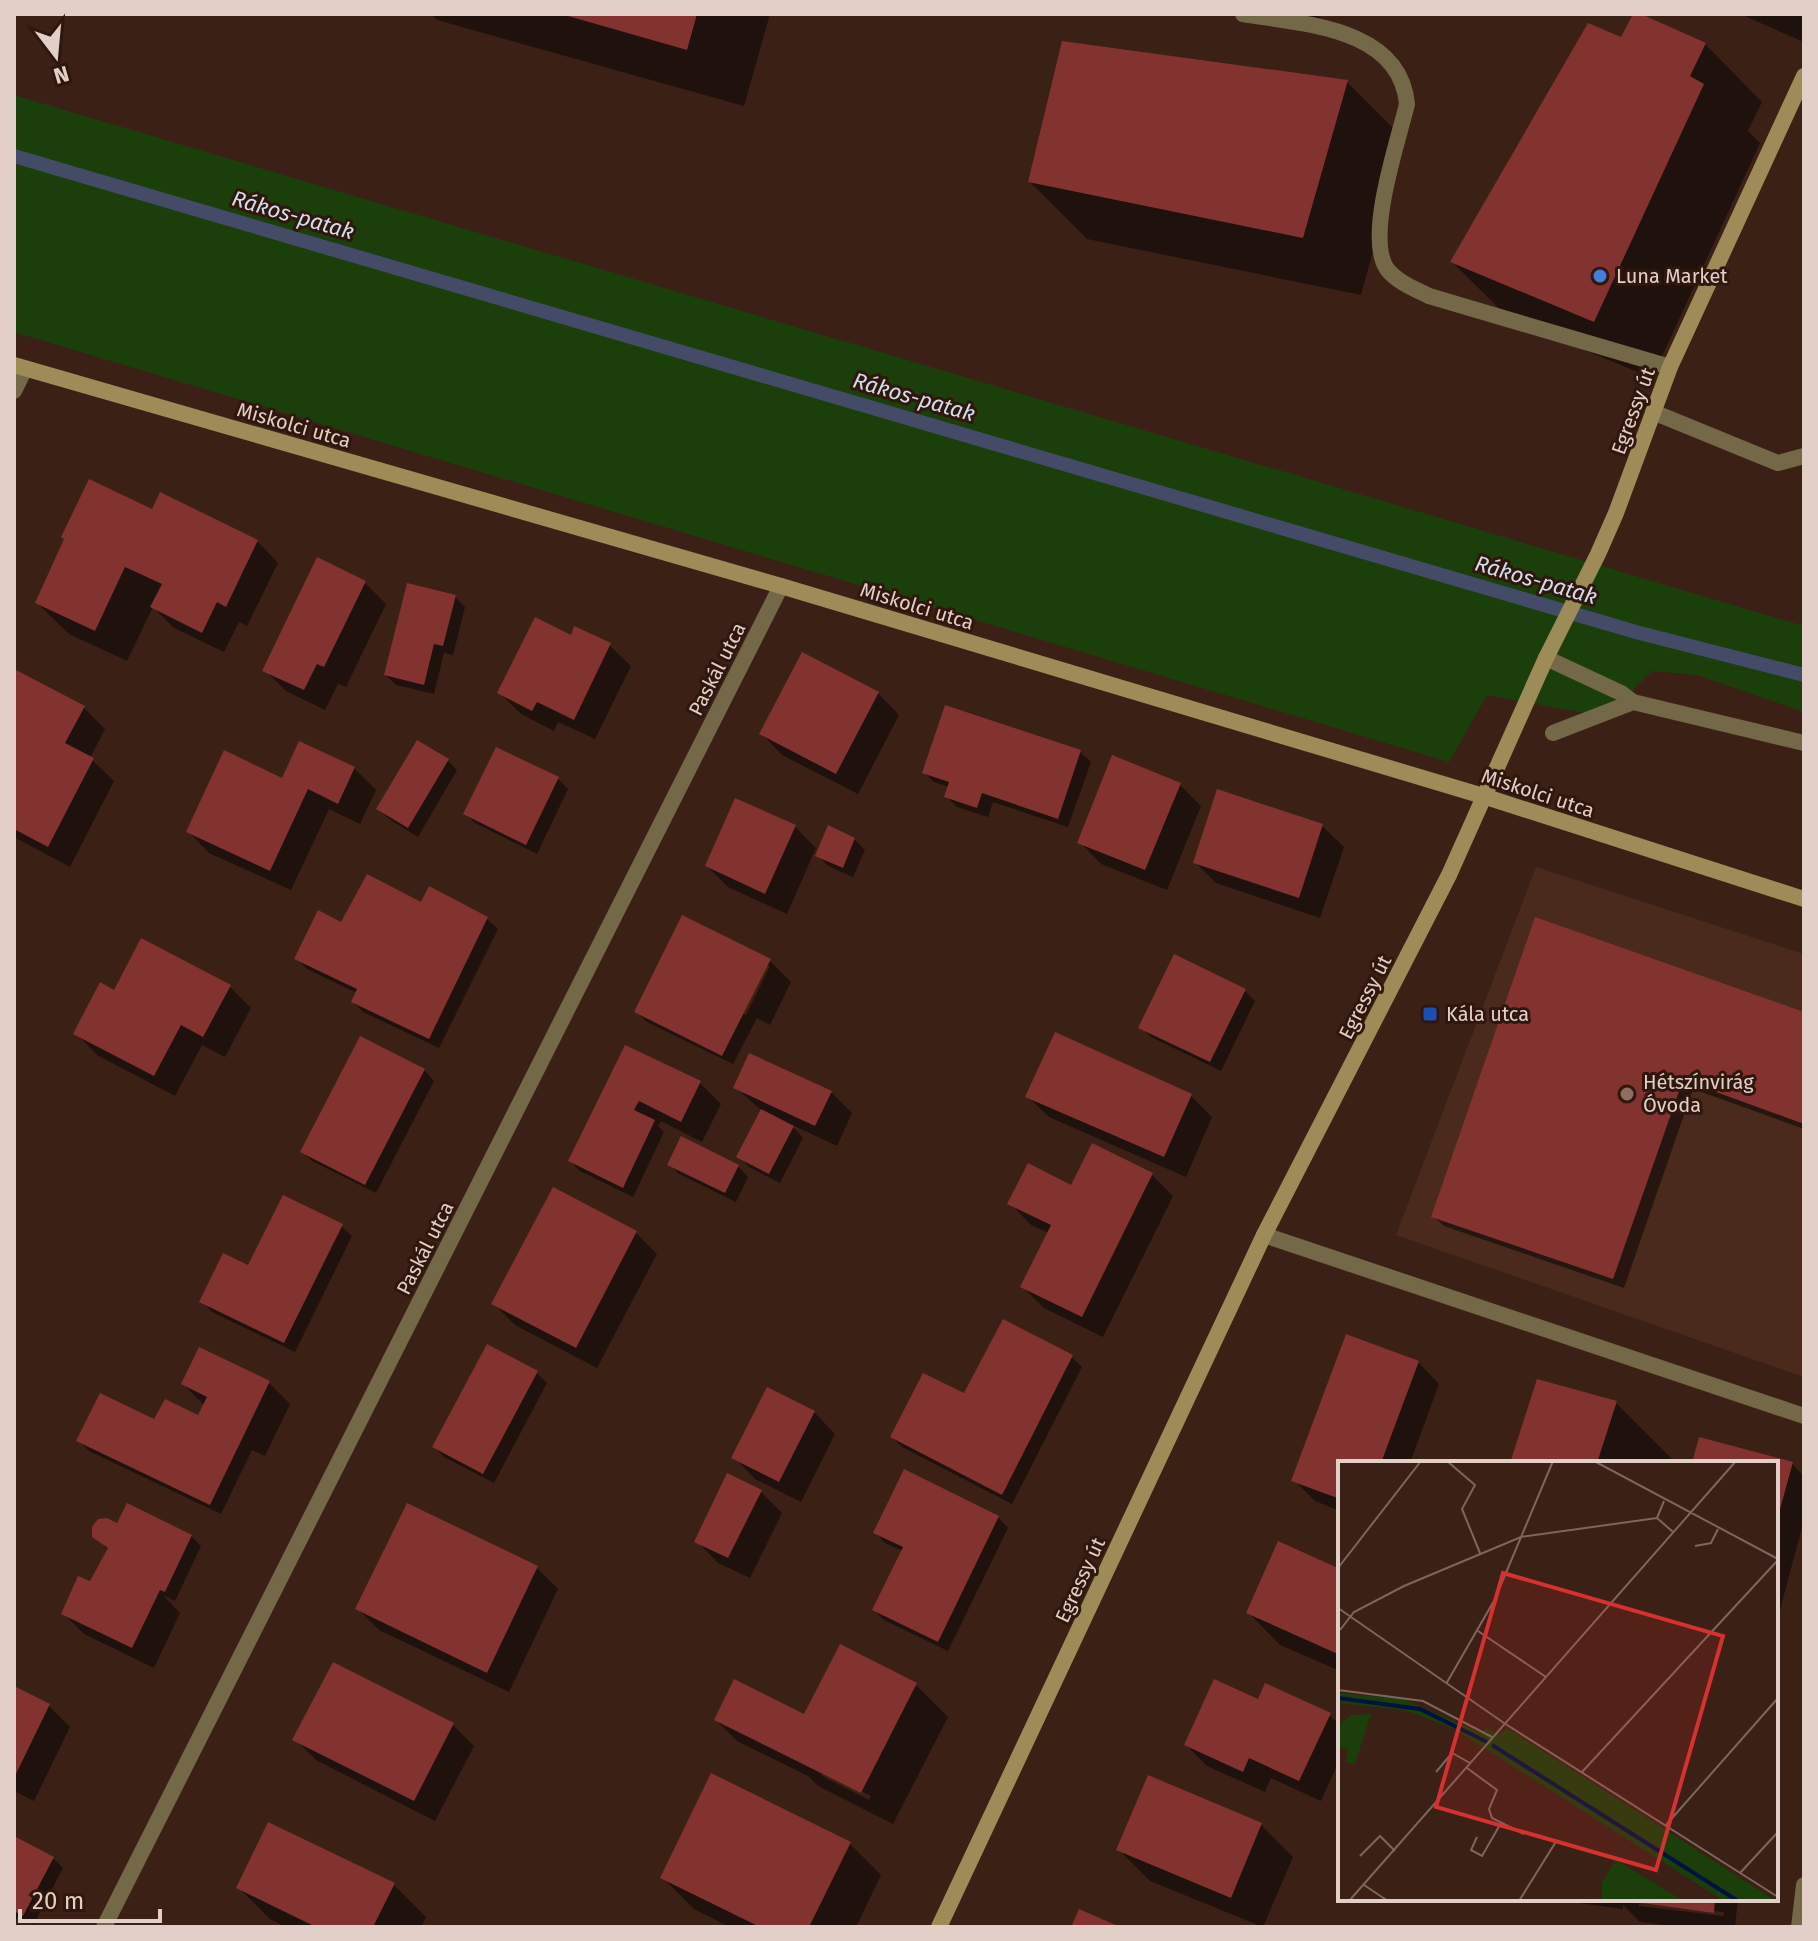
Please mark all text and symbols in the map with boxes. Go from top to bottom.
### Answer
north arrow [16,16,96,96]
text: N [51,60,72,90]
water label: Rákos-patak [229,185,357,245]
place label: Luna Market [1616,264,1728,288]
marker: Luna Market [1591,267,1609,285]
street label: Egressy út [1606,363,1660,458]
water label: Rákos-patak [850,367,978,427]
street label: Miskolci utca [234,397,354,453]
water label: Rákos-patak [1472,550,1600,610]
street label: Miskolci utca [857,577,977,635]
street label: Paskál utca [683,619,751,719]
street label: Miskolci utca [1478,763,1598,823]
street label: Egressy út [1334,950,1397,1043]
place label: Kála utca [1446,1002,1529,1026]
marker: Kála utca [1421,1005,1439,1023]
place label: Hétszínvirág Óvoda [1643,1070,1754,1117]
marker: Hétszínvirág Óvoda [1618,1085,1636,1103]
street label: Paskál utca [391,1198,459,1298]
inset map [1338,1461,1778,1901]
street label: Egressy út [1050,1533,1110,1626]
scale bar [20,1873,160,1923]
text: 20 m [32,1887,84,1915]

